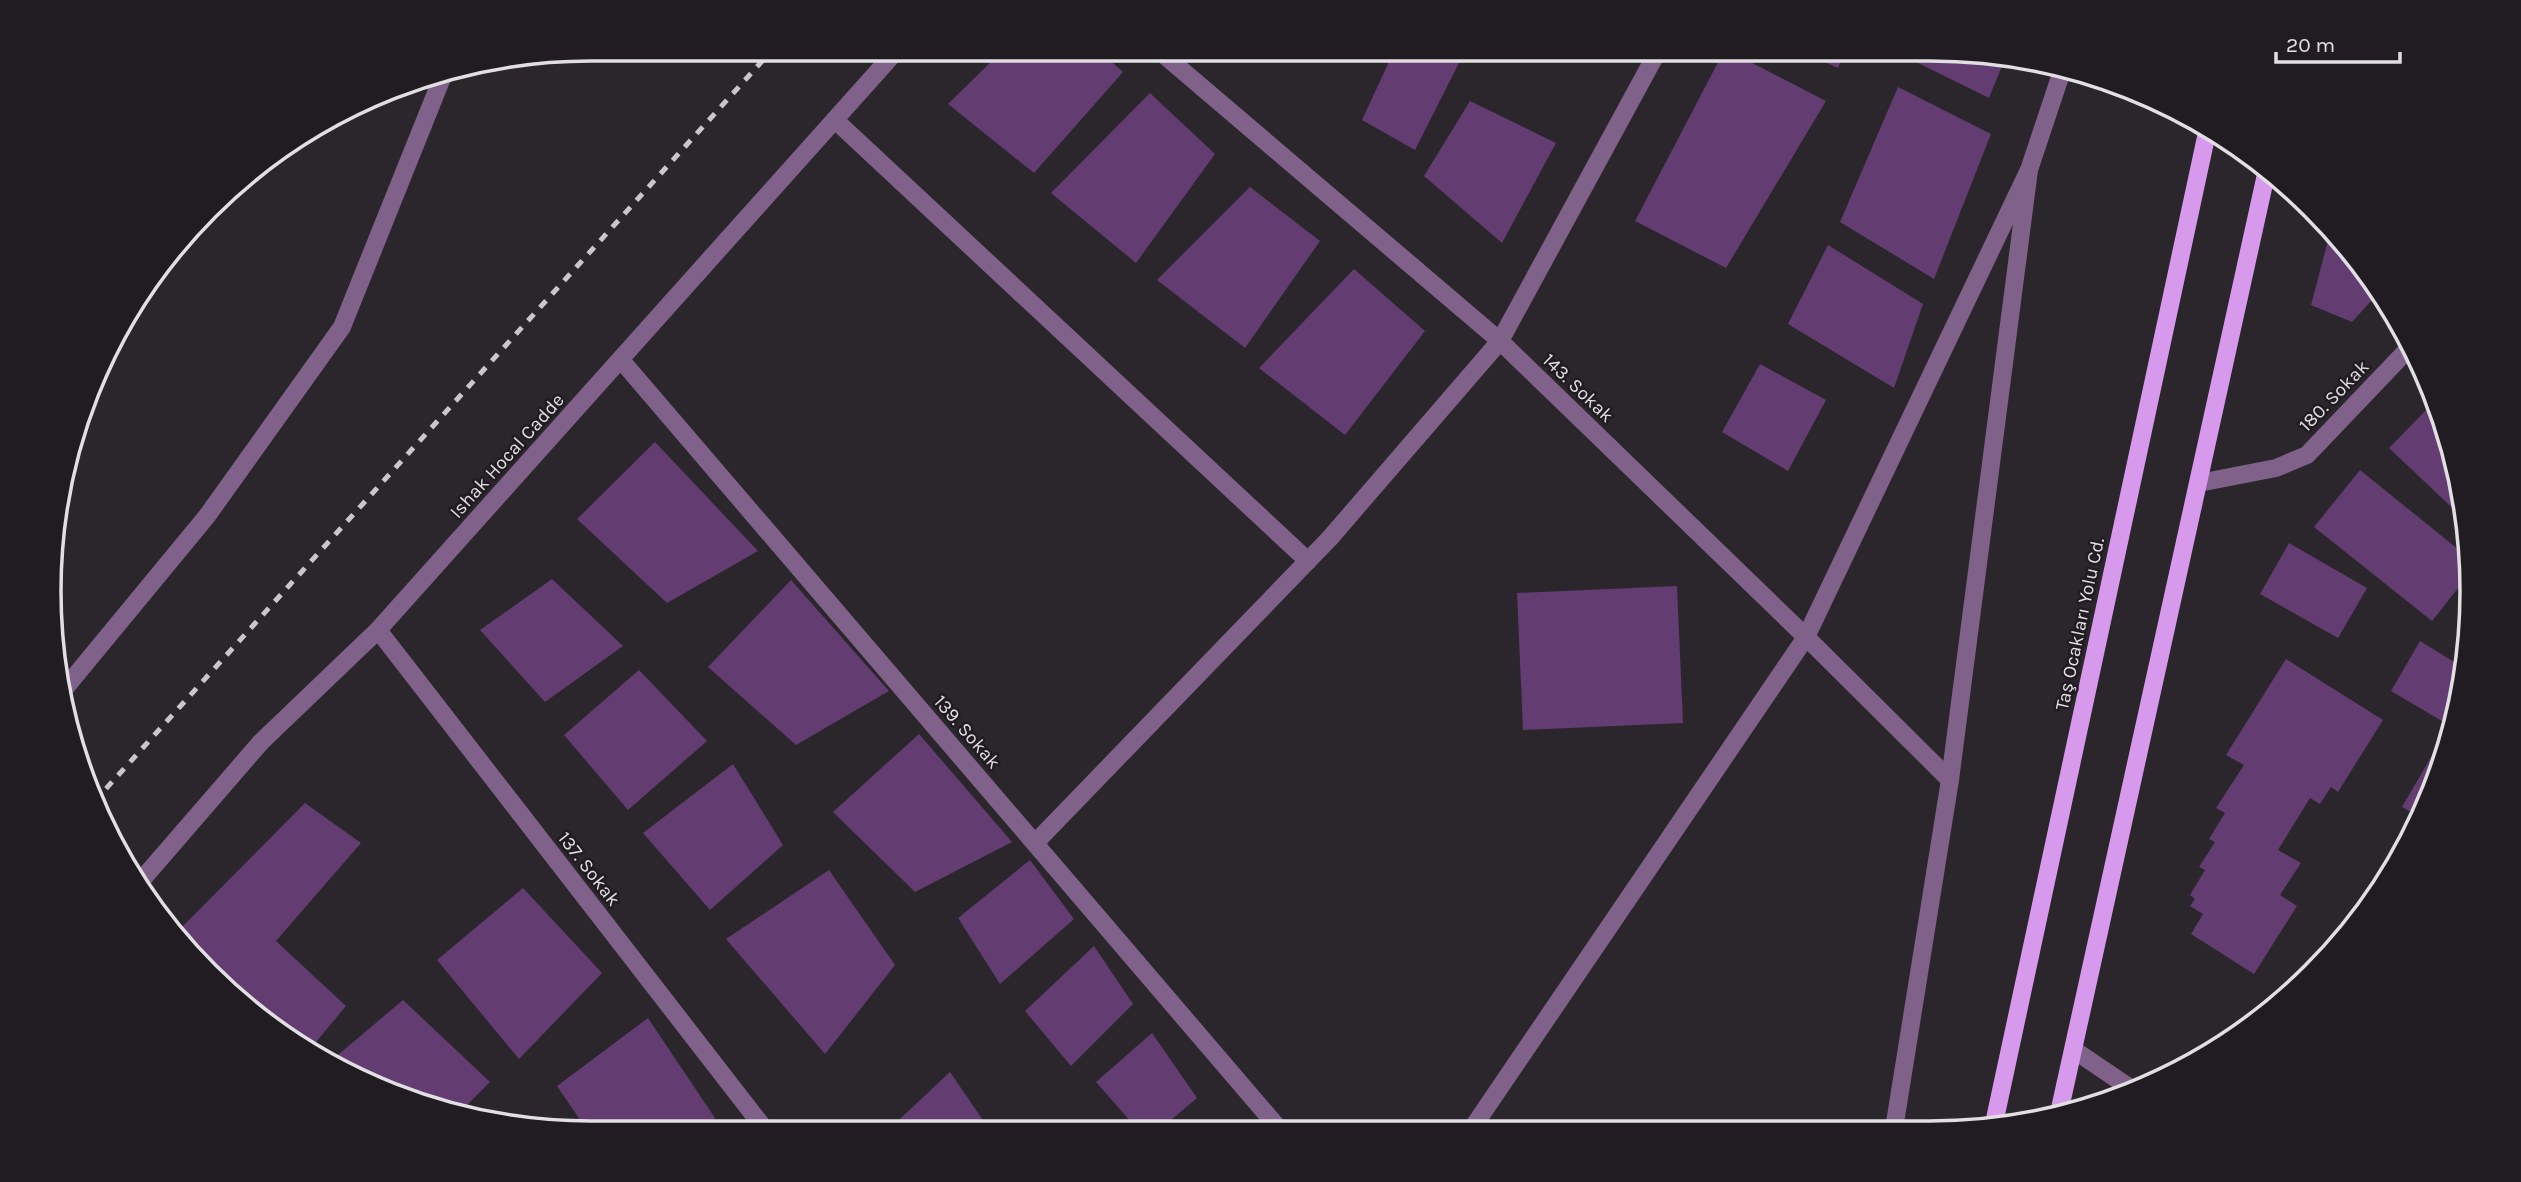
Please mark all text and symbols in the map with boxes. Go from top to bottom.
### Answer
scale bar [2276,21,2400,65]
text: 20 m [2286,33,2335,57]
street label: 143. Sokak [1538,349,1618,427]
street label: 180. Sokak [2295,355,2374,436]
street label: Ishak Hocal Cadde [445,389,569,523]
street label: Taş Ocakları Yolu Cd. [2051,536,2109,712]
street label: 139. Sokak [929,691,1005,773]
street label: 137. Sokak [553,828,625,911]

